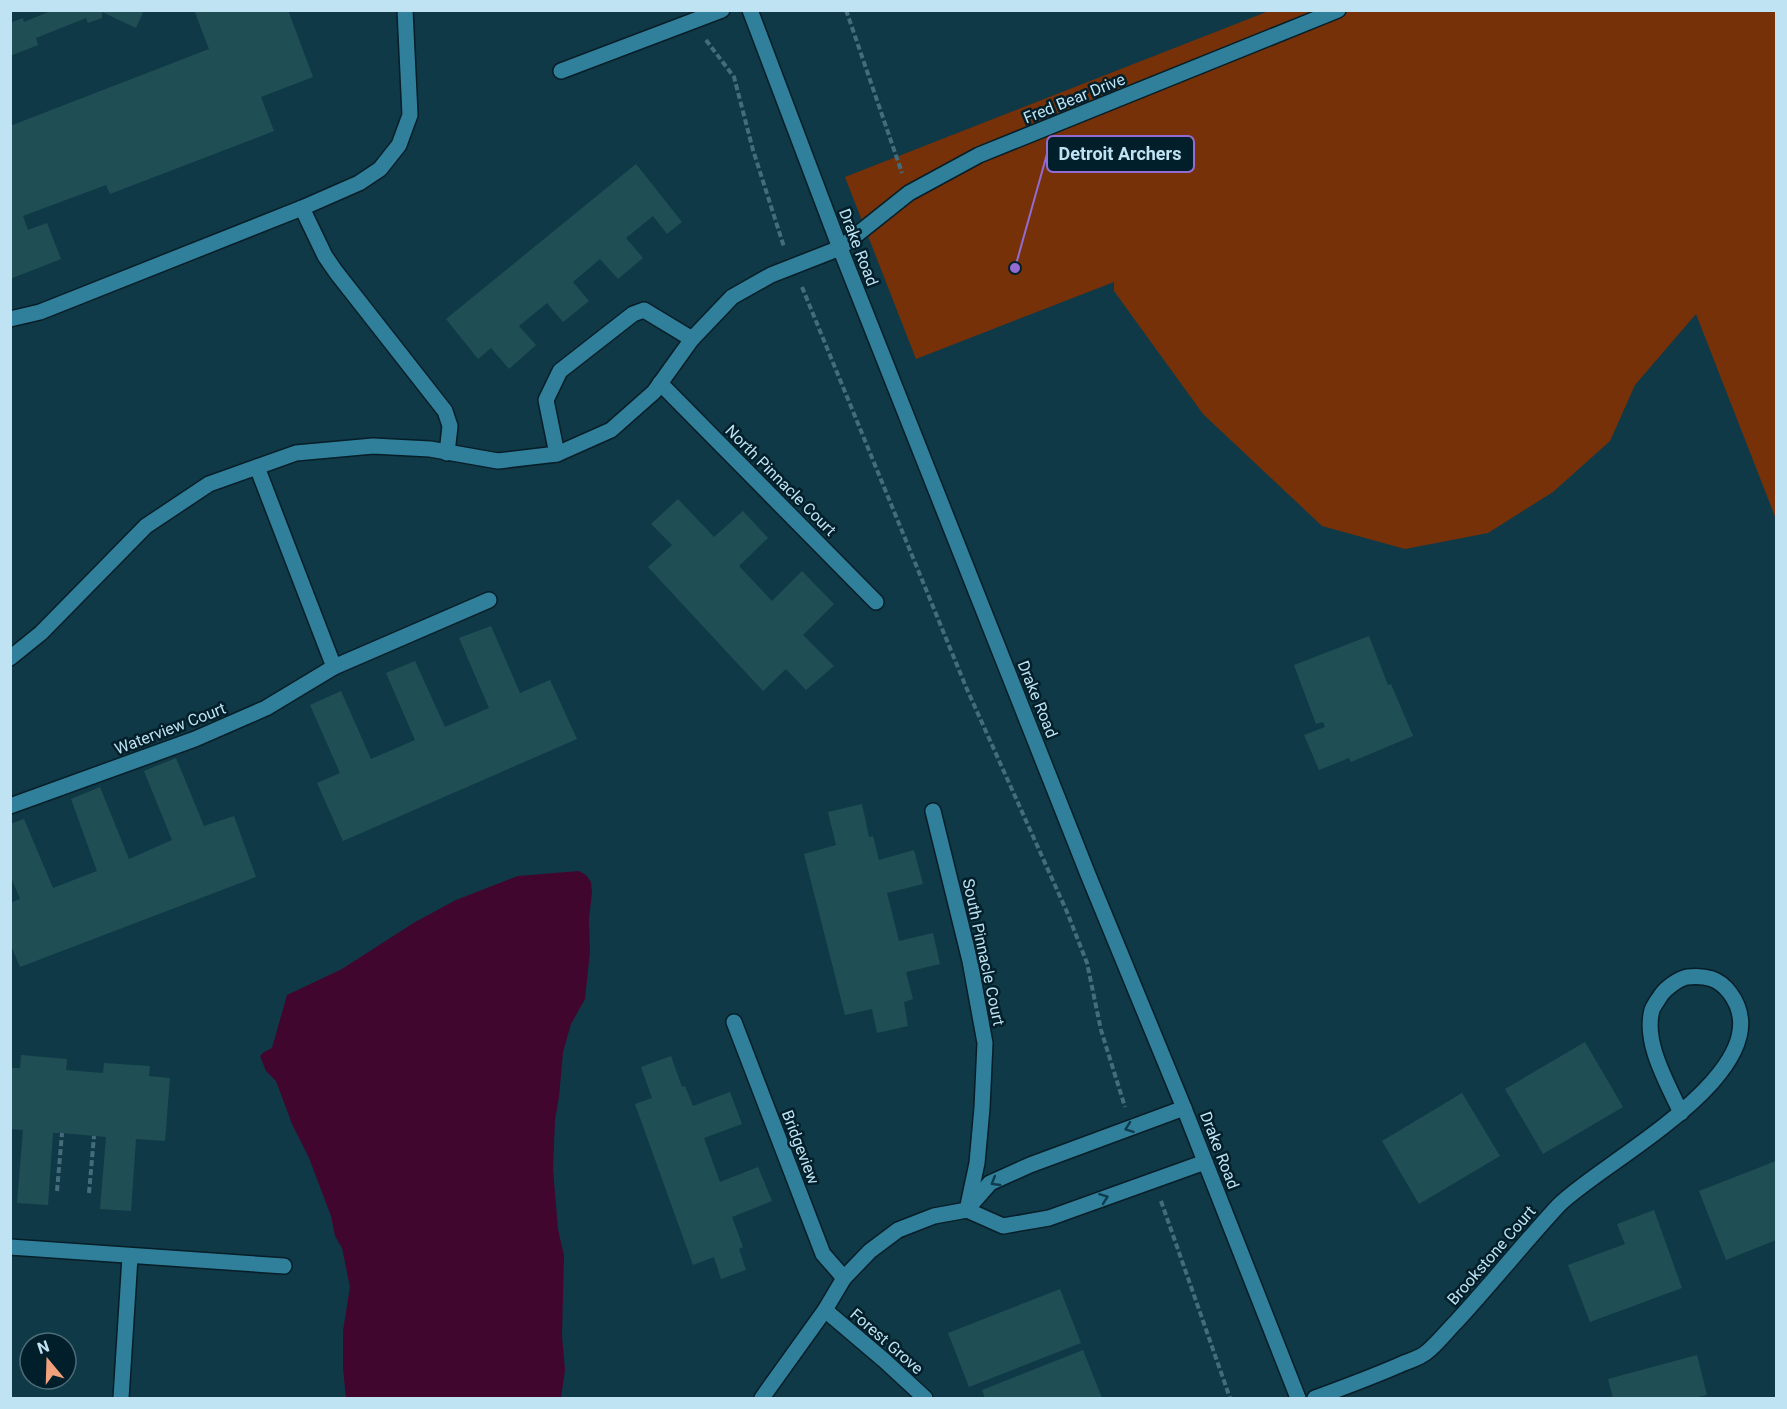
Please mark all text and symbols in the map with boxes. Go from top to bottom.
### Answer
street label: Fred Bear Drive [1021,69,1128,127]
callout: Detroit Archers [1047,136,1194,172]
text: Detroit Archers [1059,143,1181,164]
street label: Drake Road [835,206,882,289]
street label: North Pinnacle Court [721,421,840,540]
street label: Drake Road [1013,658,1062,740]
street label: Waterview Court [112,699,228,758]
street label: South Pinnacle Court [959,877,1008,1027]
street label: Bridgeview [778,1107,823,1187]
street label: Drake Road [1196,1109,1243,1192]
one-way arrow [1124,1121,1135,1133]
one-way arrow [991,1175,1001,1186]
one-way arrow [1098,1193,1109,1206]
street label: Brookstone Court [1443,1202,1539,1309]
street label: Forest Grove [846,1305,927,1378]
north arrow [18,1331,78,1391]
text: N [35,1336,52,1358]

